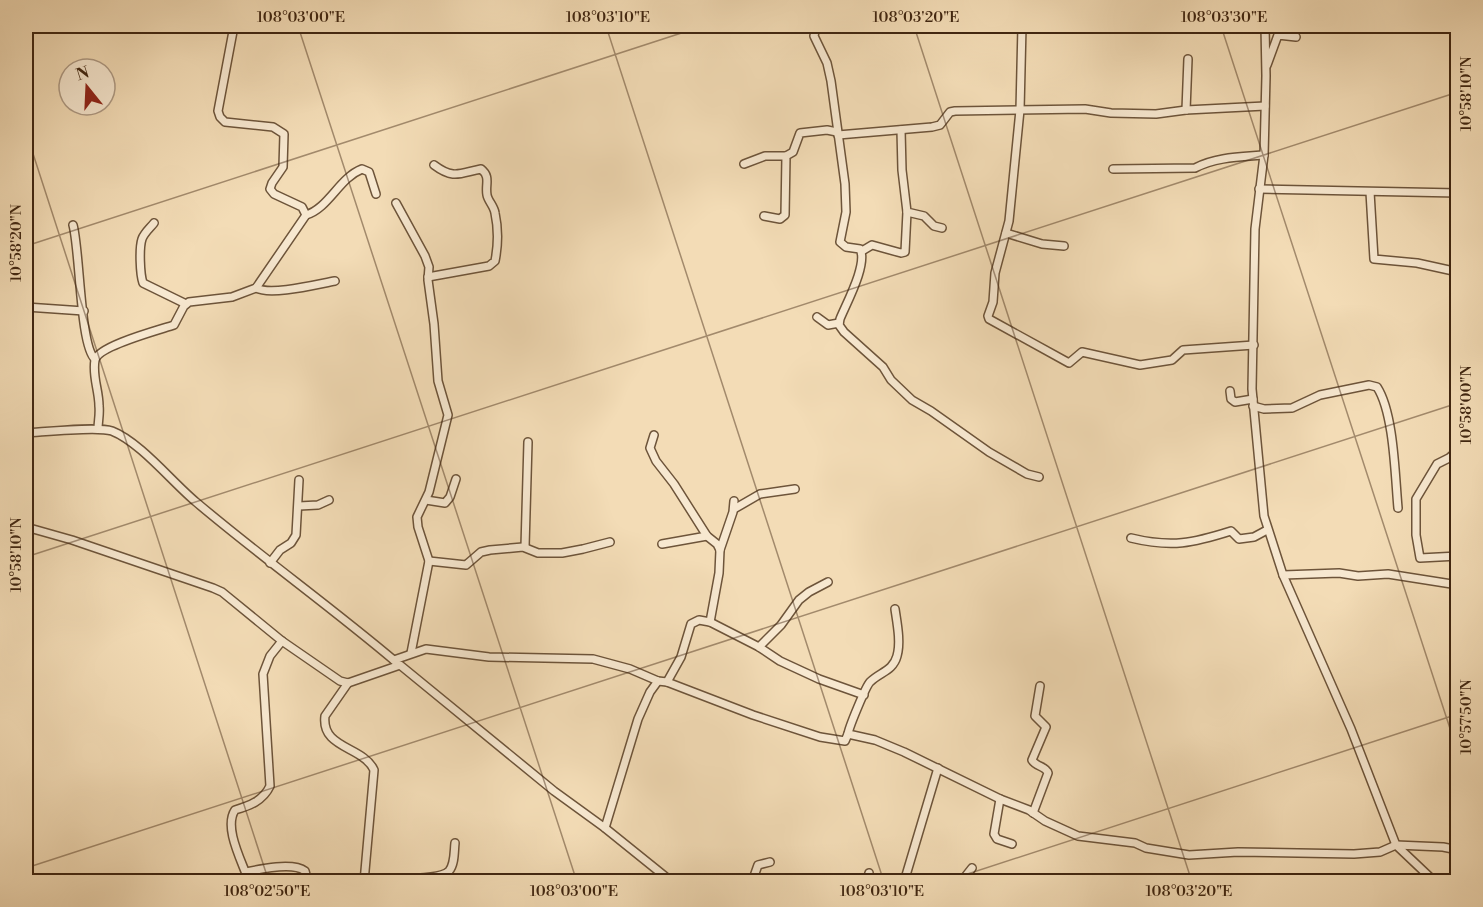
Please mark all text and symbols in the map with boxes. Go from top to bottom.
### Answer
text: 108°03'00"E [257,8,345,27]
text: 108°03'10"E [566,8,650,27]
text: 108°03'20"E [873,8,959,27]
text: 108°03'30"E [1181,8,1267,27]
text: 10°58'10"N [1457,56,1476,132]
north arrow [57,57,117,117]
text: N [74,62,92,85]
text: 10°58'20"N [7,204,26,282]
text: 10°58'00"N [1457,365,1476,445]
text: 10°58'10"N [7,517,26,593]
text: 10°57'50"N [1457,679,1476,755]
text: 108°02'50"E [224,882,310,901]
text: 108°03'00"E [530,882,618,901]
text: 108°03'10"E [840,882,924,901]
text: 108°03'20"E [1146,882,1232,901]

